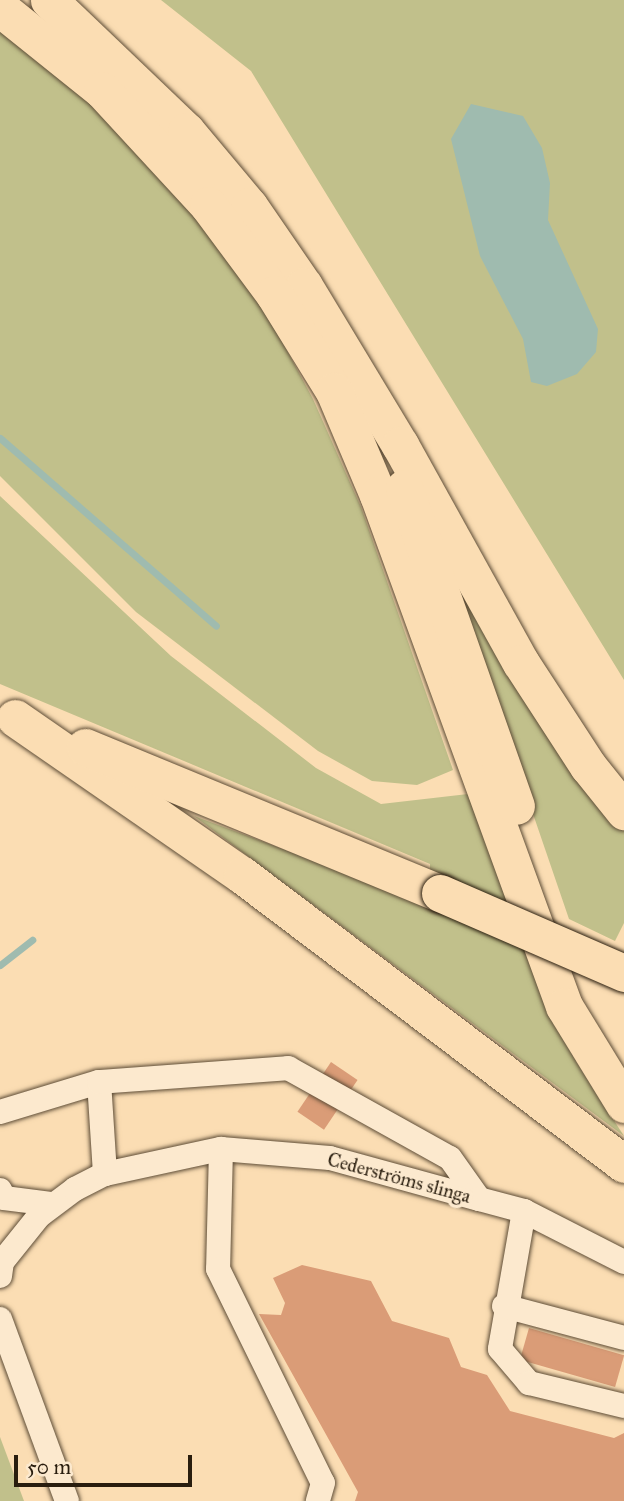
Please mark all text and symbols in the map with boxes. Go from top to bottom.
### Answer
street label: Cederströms slinga [325,1148,473,1208]
scale bar [18,1442,196,1486]
text: 50 m [27,1454,71,1480]

